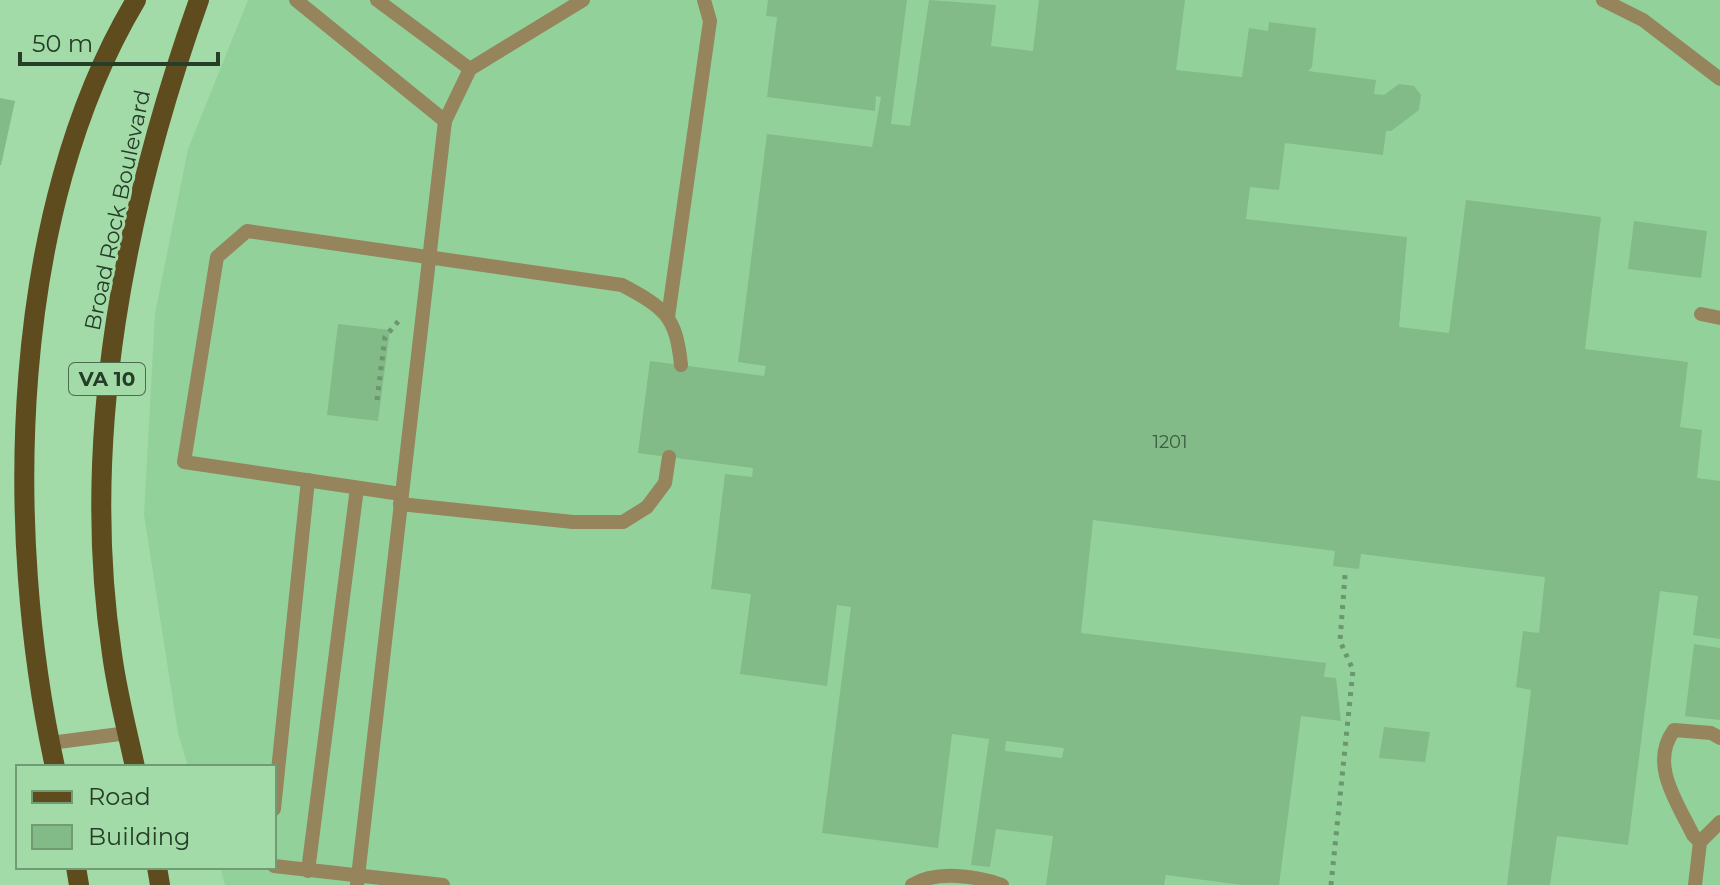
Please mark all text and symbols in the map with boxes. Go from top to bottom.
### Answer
scale bar [20,16,218,66]
text: 50 m [32,29,93,58]
street label: Broad Rock Boulevard [79,87,156,333]
road number: VA 10 [69,363,145,395]
house number: 1201 [1152,431,1188,453]
legend [16,765,276,869]
text: Road [88,782,151,811]
text: Building [88,822,191,851]

